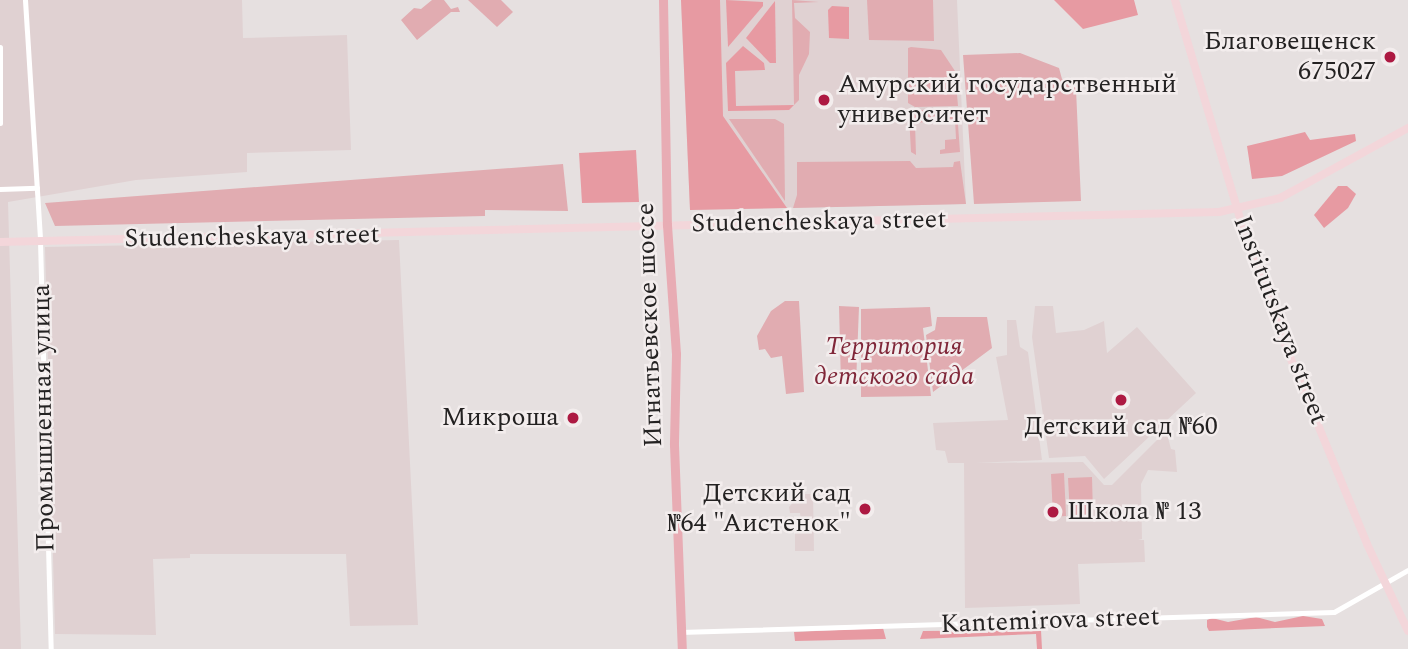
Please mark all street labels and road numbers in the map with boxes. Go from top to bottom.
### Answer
street label: Игнатьевское шоссе [630,202,670,448]
street label: Studencheskaya street [691,204,947,240]
street label: Institutskaya street [1226,211,1334,429]
street label: Studencheskaya street [124,219,380,255]
street label: Промышленная улица [26,284,62,552]
street label: Kantemirova street [940,602,1160,640]

